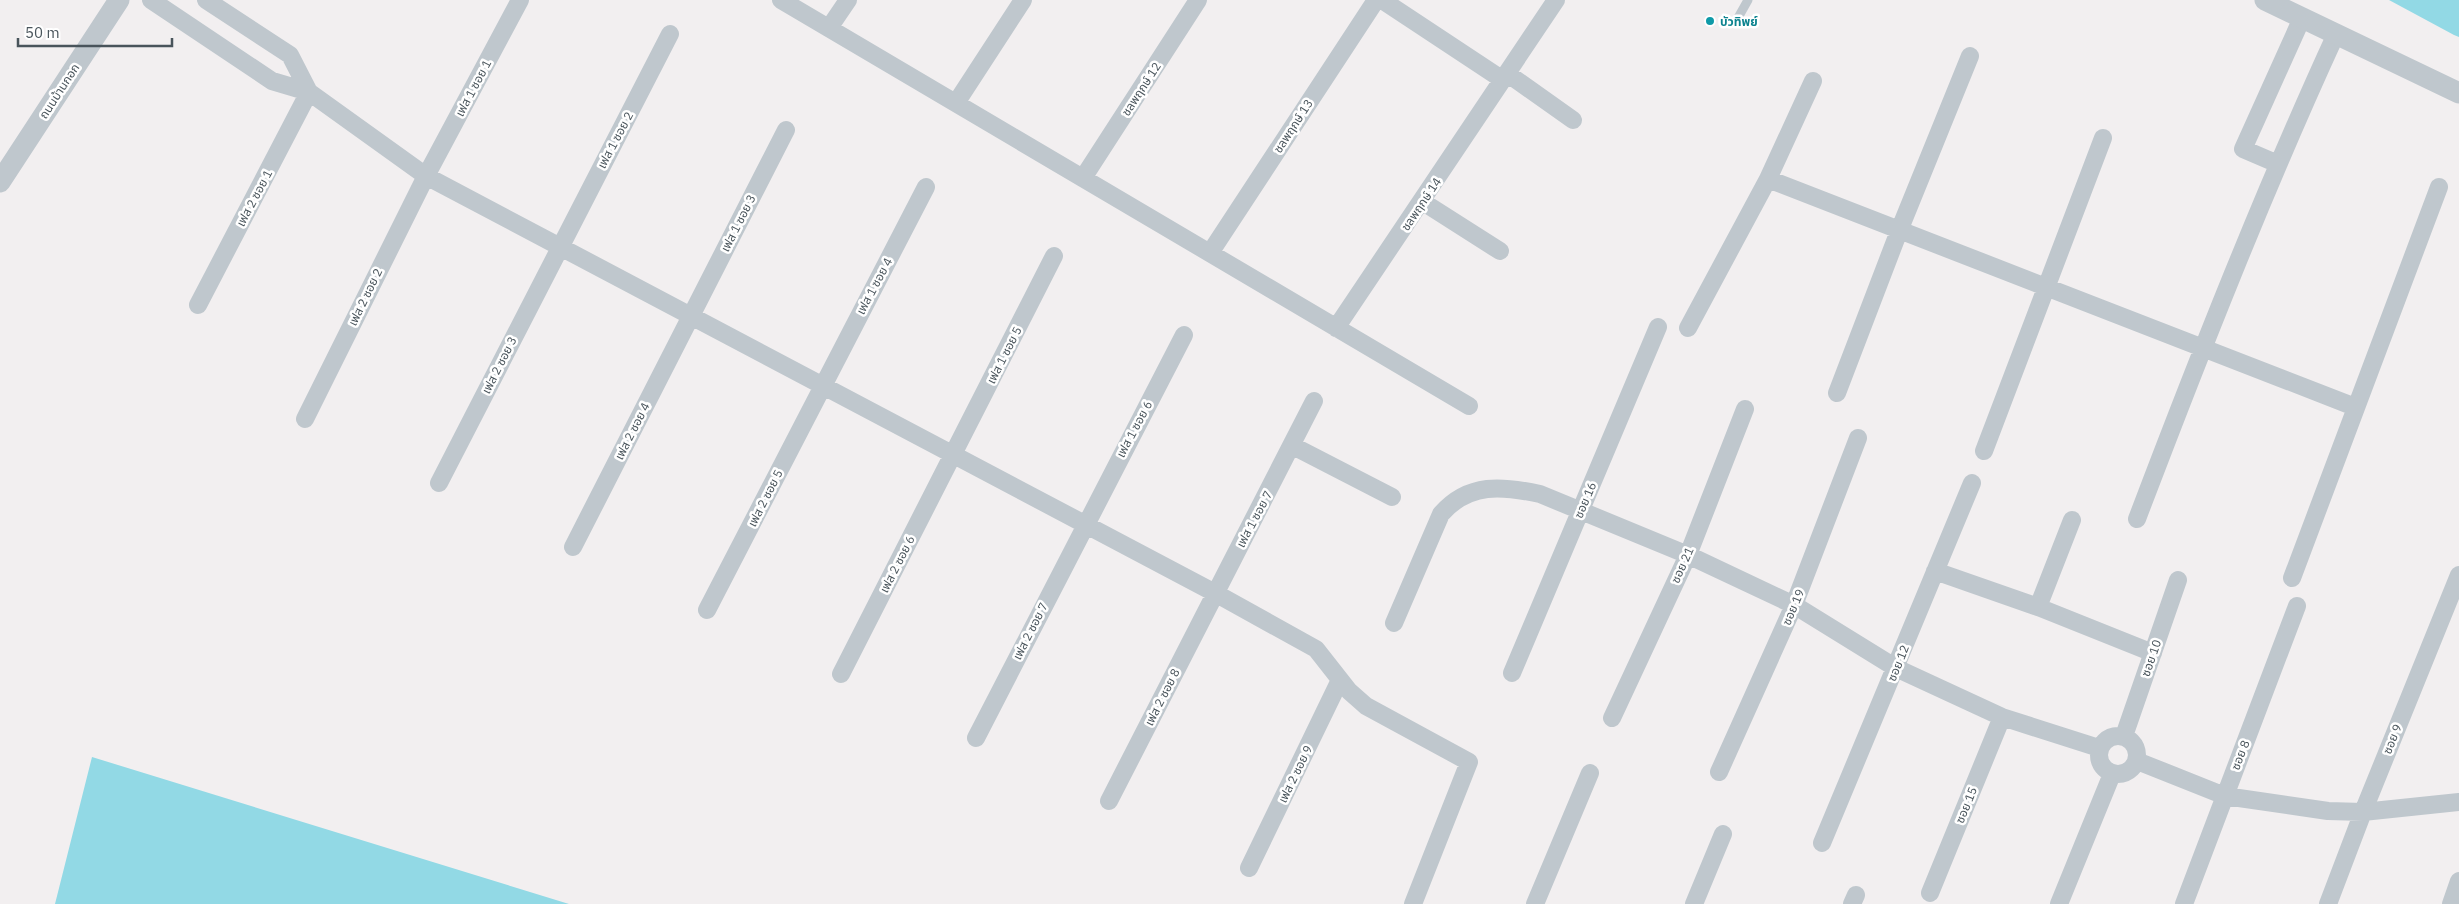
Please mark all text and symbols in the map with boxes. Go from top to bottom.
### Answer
place label: บัวทิพย์ [1720,14,1758,29]
scale bar [18,15,171,47]
marker: บัวทิพย์ [1704,15,1716,27]
text: 50 m [25,23,60,42]
street label: เฟส 1 ซอย 1 [452,57,494,119]
street label: ชลพฤกษ์ 12 [1118,59,1164,119]
street label: ถนนบ้านกอก [36,61,82,121]
street label: ชลพฤกษ์ 13 [1270,96,1316,156]
street label: เฟส 1 ซอย 2 [594,109,636,171]
street label: เฟส 2 ซอย 1 [233,167,275,229]
street label: ชลพฤกษ์ 14 [1398,174,1444,234]
street label: เฟส 1 ซอย 3 [717,192,759,254]
street label: เฟส 1 ซอย 4 [853,255,895,317]
street label: เฟส 2 ซอย 2 [345,266,385,328]
street label: เฟส 1 ซอย 5 [983,324,1025,386]
street label: เฟส 2 ซอย 3 [478,334,520,396]
street label: เฟส 1 ซอย 6 [1113,398,1155,460]
street label: เฟส 2 ซอย 4 [611,400,653,462]
street label: เฟส 2 ซอย 5 [744,467,786,529]
street label: ซอย 16 [1571,480,1599,520]
street label: เฟส 1 ซอย 7 [1233,488,1275,550]
street label: เฟส 2 ซอย 6 [876,533,918,595]
street label: ซอย 21 [1667,545,1697,585]
street label: ซอย 19 [1779,587,1807,627]
street label: เฟส 2 ซอย 7 [1009,600,1051,662]
street label: ซอย 10 [2138,638,2164,678]
street label: ซอย 12 [1884,643,1912,683]
street label: เฟส 2 ซอย 8 [1141,666,1183,728]
street label: ซอย 9 [2379,722,2405,756]
street label: ซอย 8 [2227,738,2253,772]
street label: เฟส 2 ซอย 9 [1275,743,1315,805]
street label: ซอย 15 [1952,785,1980,825]

